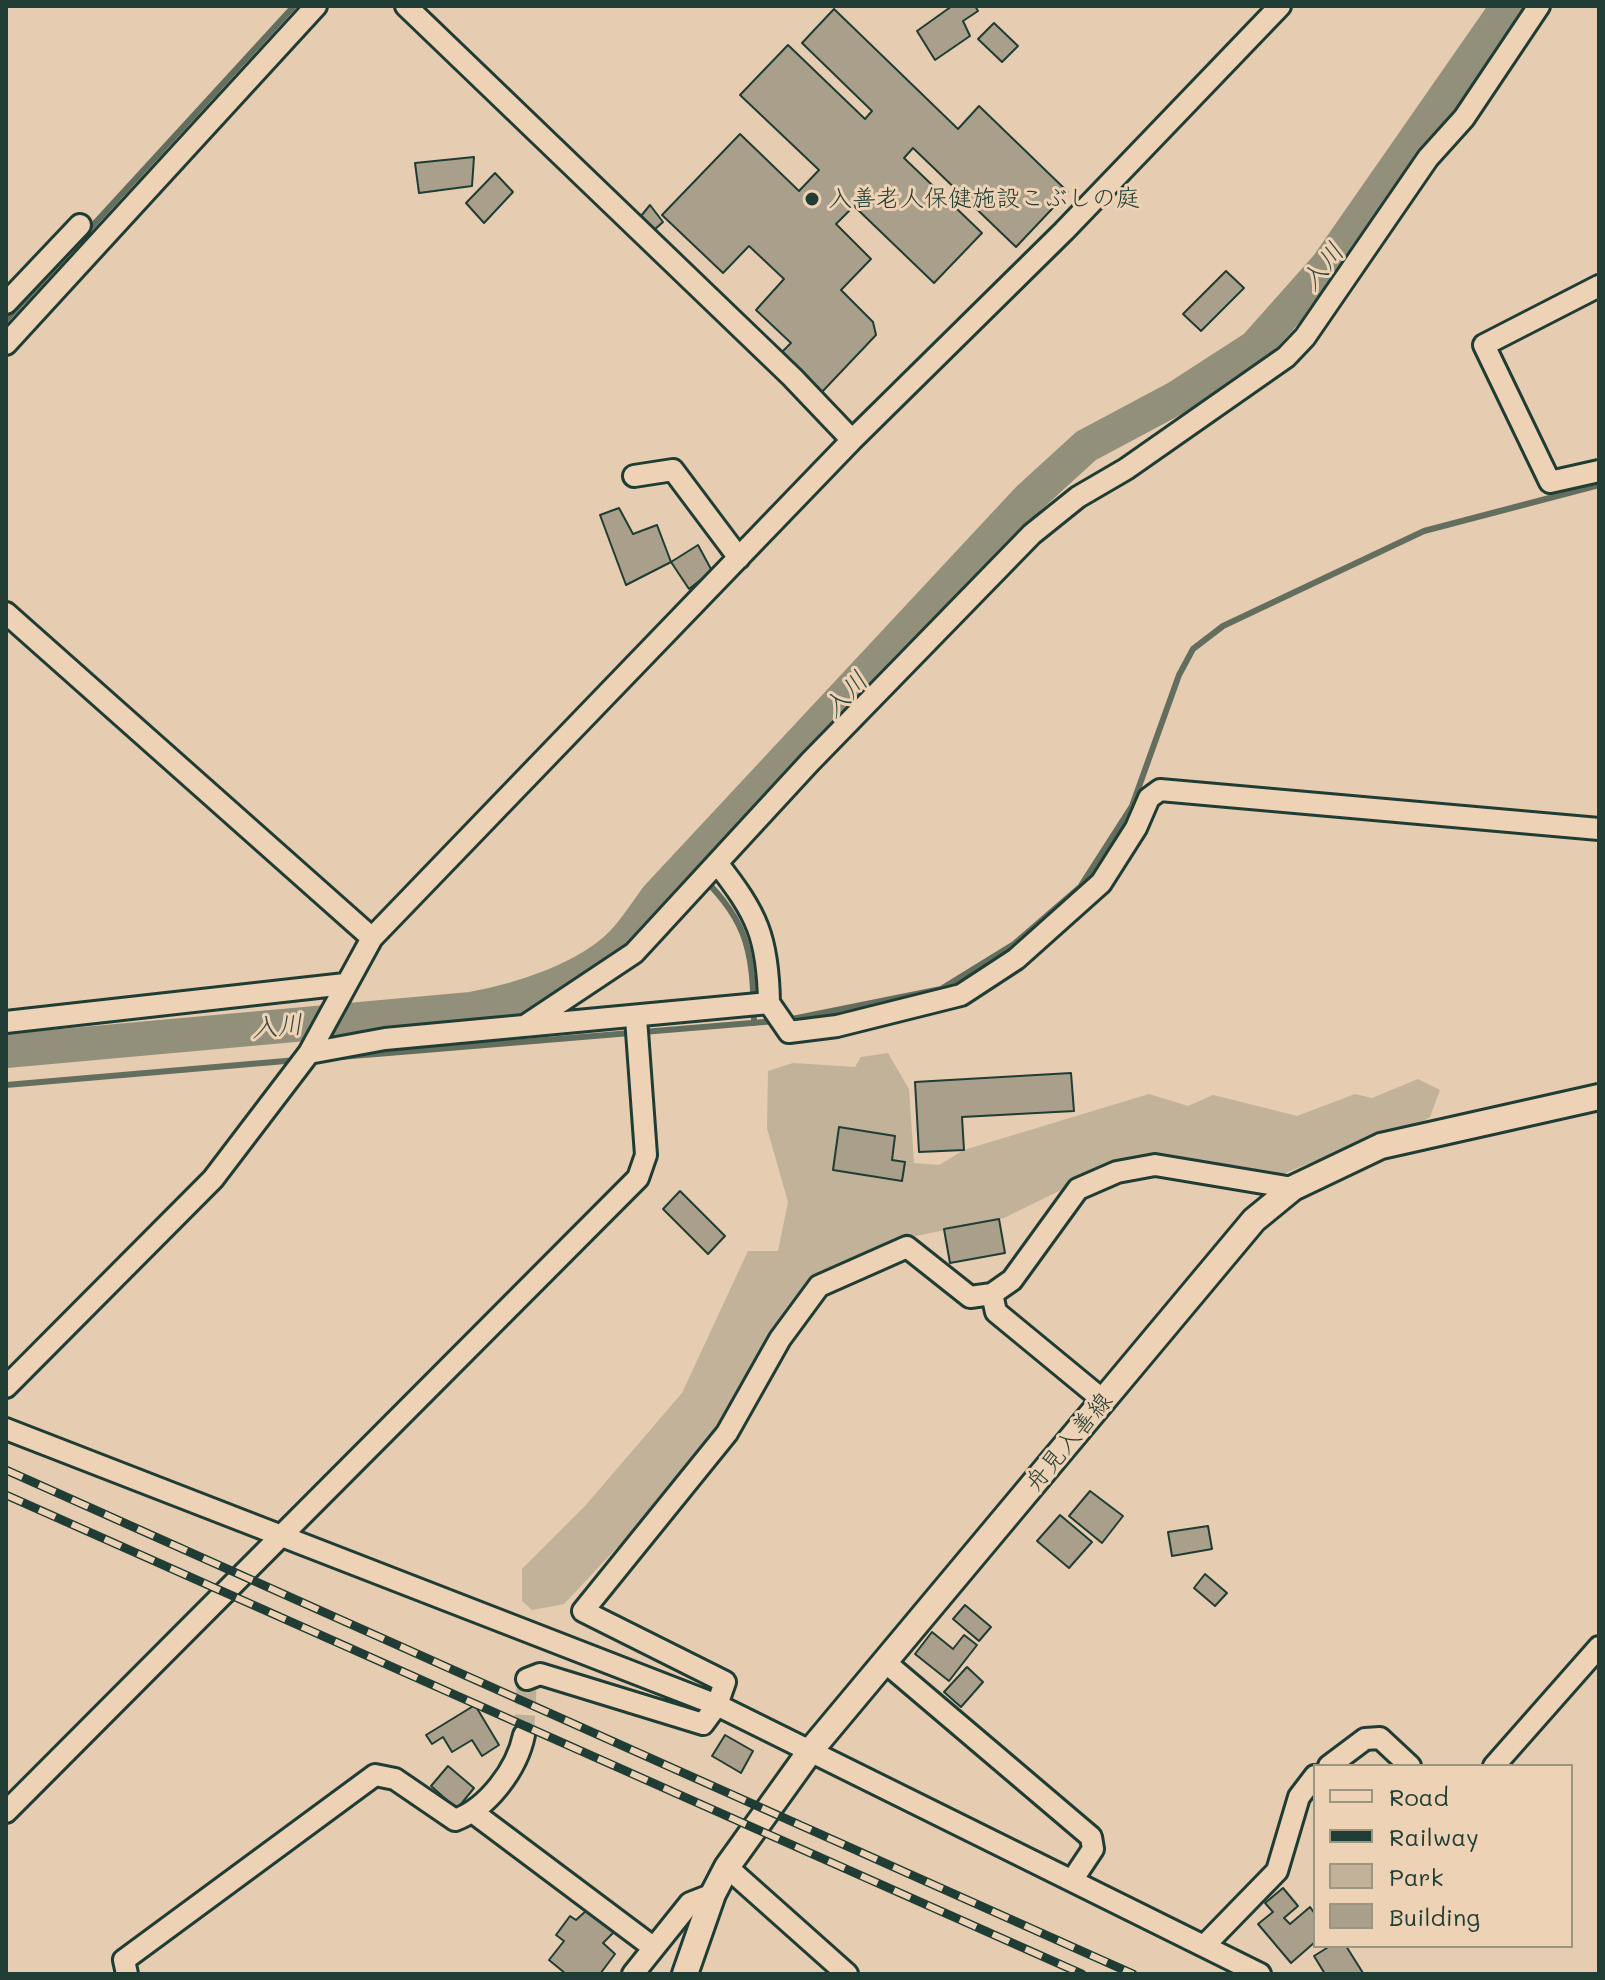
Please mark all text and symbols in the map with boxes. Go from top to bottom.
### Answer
place label: 入善老人保健施設こぶしの庭 [828,185,1140,213]
marker: 入善老人保健施設こぶしの庭 [803,190,821,208]
water label: 入川 [1295,237,1351,297]
water label: 入川 [817,665,875,725]
water label: 入川 [250,1009,304,1045]
street label: 舟見入善線 [1019,1387,1119,1497]
legend [1313,1764,1573,1948]
text: Road [1389,1781,1449,1812]
text: Railway [1389,1821,1479,1852]
text: Park [1389,1861,1443,1892]
text: Building [1389,1901,1480,1932]

